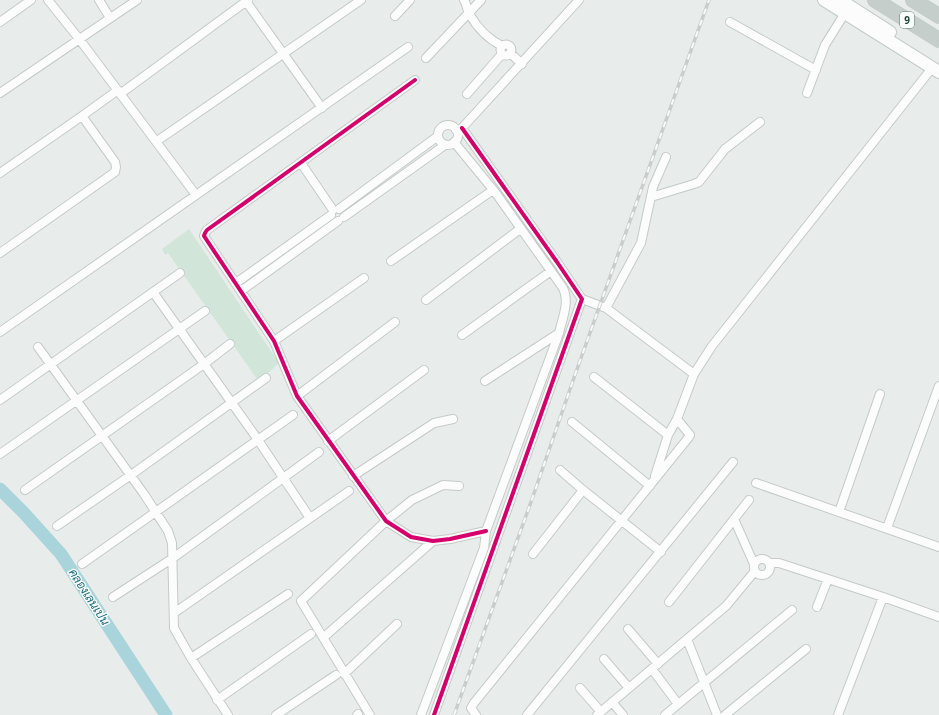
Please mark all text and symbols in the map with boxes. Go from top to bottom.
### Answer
road number: 9 [900,12,914,28]
water label: คลองเลนเปน [65,565,114,629]

